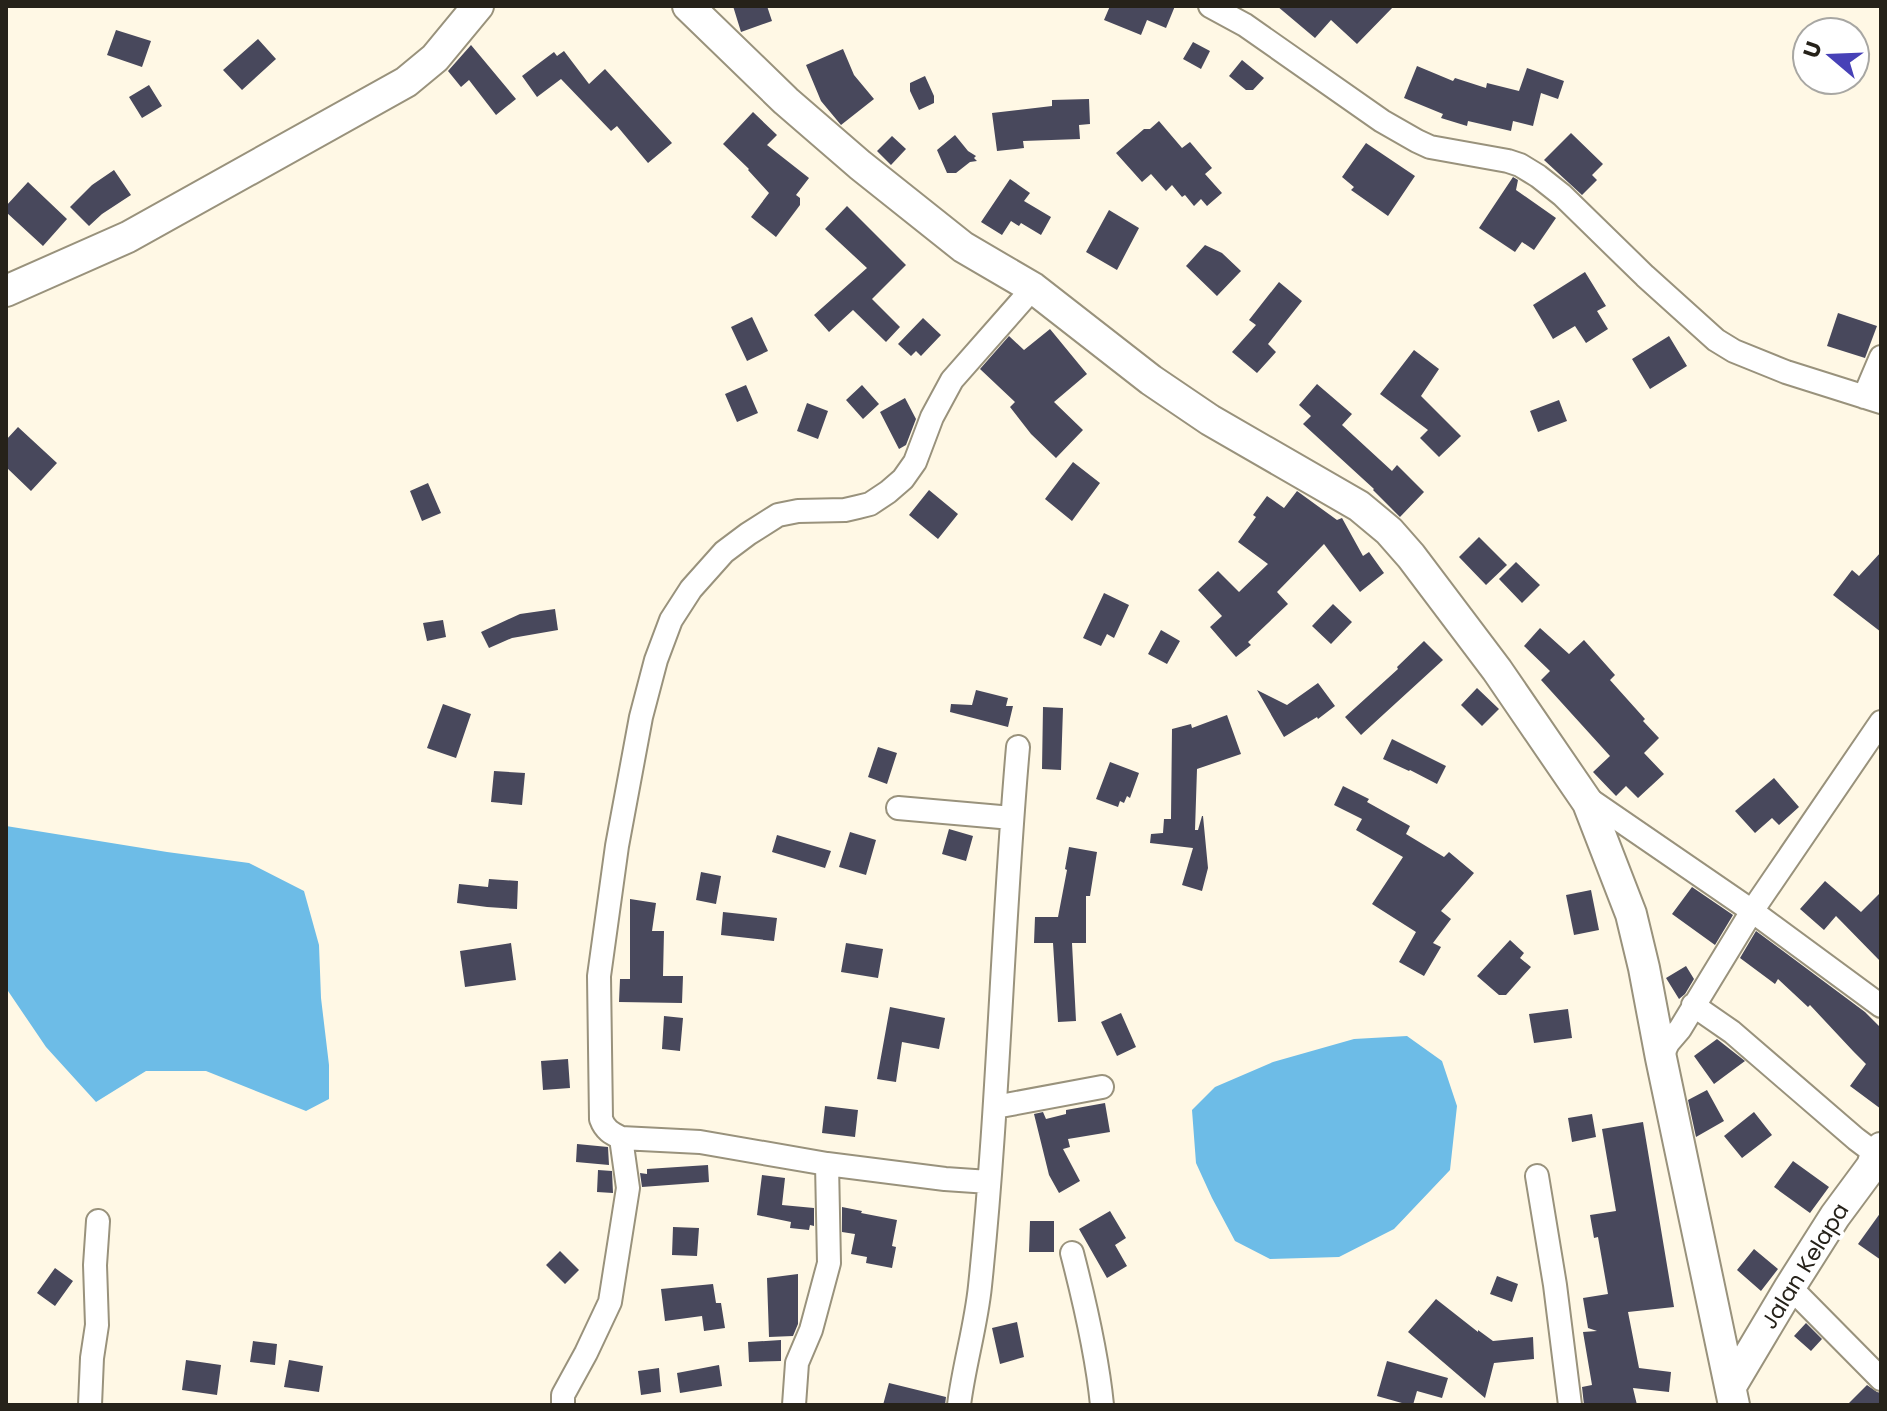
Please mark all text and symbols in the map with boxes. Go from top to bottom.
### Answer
north arrow [1791,16,1871,96]
text: U [1795,37,1830,62]
street label: Jalan Kelapa [1754,1197,1856,1335]

